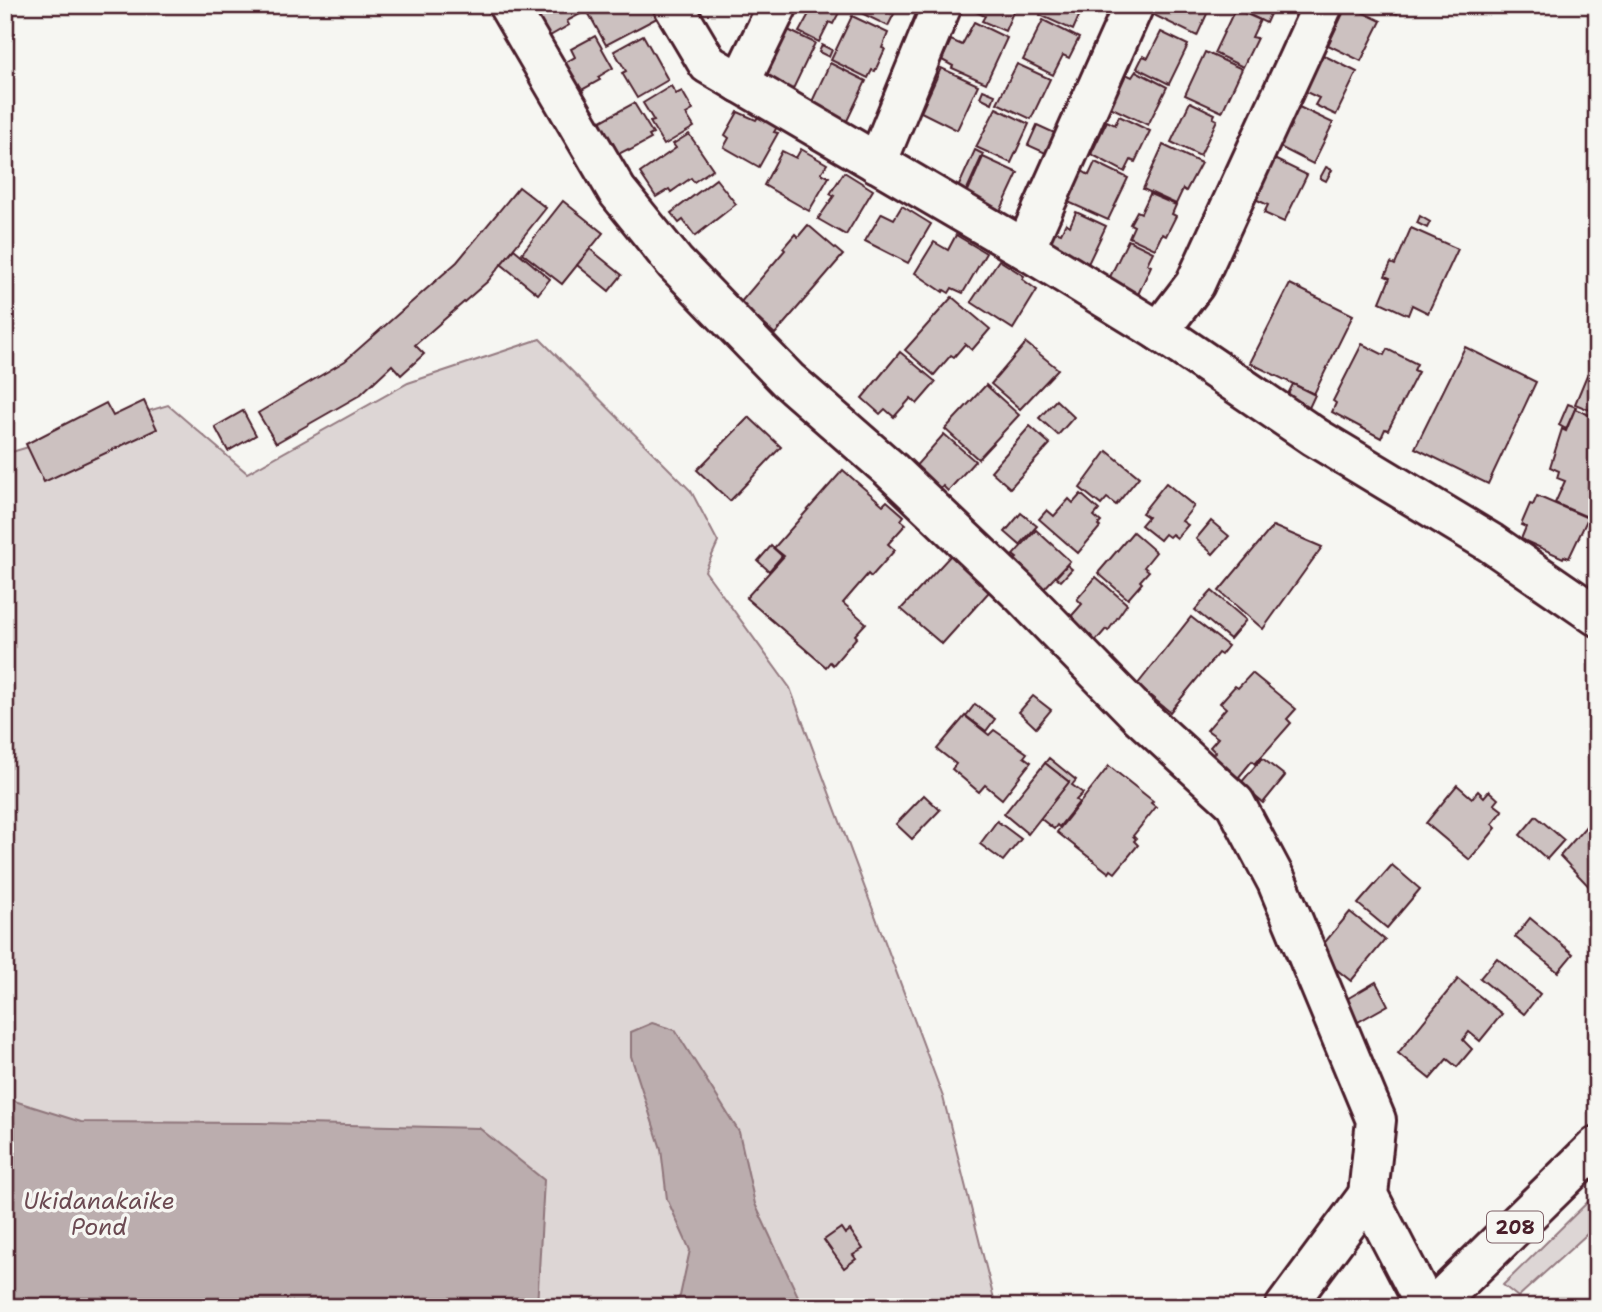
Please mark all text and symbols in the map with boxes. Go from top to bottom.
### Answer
water label: Ukidanakaike Pond [23,1186,175,1242]
road number: 208 [1487,1212,1543,1242]

